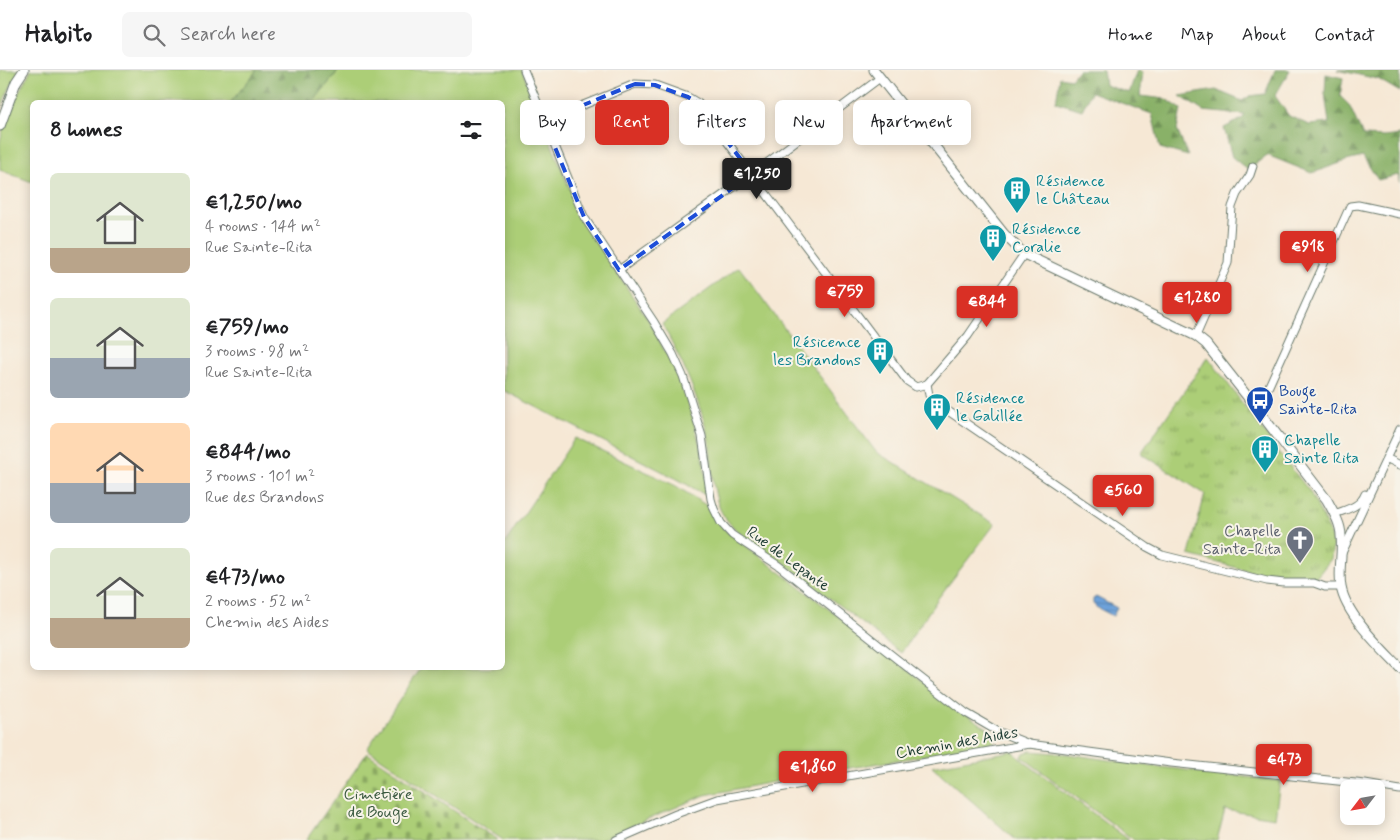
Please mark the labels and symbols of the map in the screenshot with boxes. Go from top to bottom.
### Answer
pin: €1,250 [716,158,798,200]
place label: Résidence le Château [1036,171,1110,210]
building icon: Résidence le Château [1002,175,1032,214]
place label: Résidence Coralie [1012,219,1081,258]
building icon: Résidence Coralie [978,223,1008,262]
pin: €918 [1278,230,1338,273]
pin: €759 [815,276,875,318]
pin: €1,280 [1156,282,1238,324]
pin: €844 [957,286,1017,328]
place label: Résicence les Brandons [773,332,861,371]
building icon: Résicence les Brandons [865,336,895,375]
place label: Bouge Sainte-Rita [1279,381,1357,420]
bus stop icon: Bouge Sainte-Rita [1245,385,1275,424]
place label: Résidence le Galillée [956,388,1025,427]
building icon: Résidence le Galillée [922,392,952,431]
place label: Chapelle Sainte Rita [1284,430,1359,469]
building icon: Chapelle Sainte Rita [1250,434,1280,473]
pin: €560 [1093,474,1153,517]
place label: Chapelle Sainte-Rita [1203,521,1281,560]
street label: Rue de Lepante [742,522,834,597]
church icon: Chapelle Sainte-Rita [1285,525,1315,564]
street label: Chemin des Aides [894,722,1020,764]
pin: €473 [1254,744,1314,786]
pin: €1,860 [772,750,854,793]
north arrow [1340,780,1385,825]
park label: Cimetière de Bouge [343,784,413,824]

